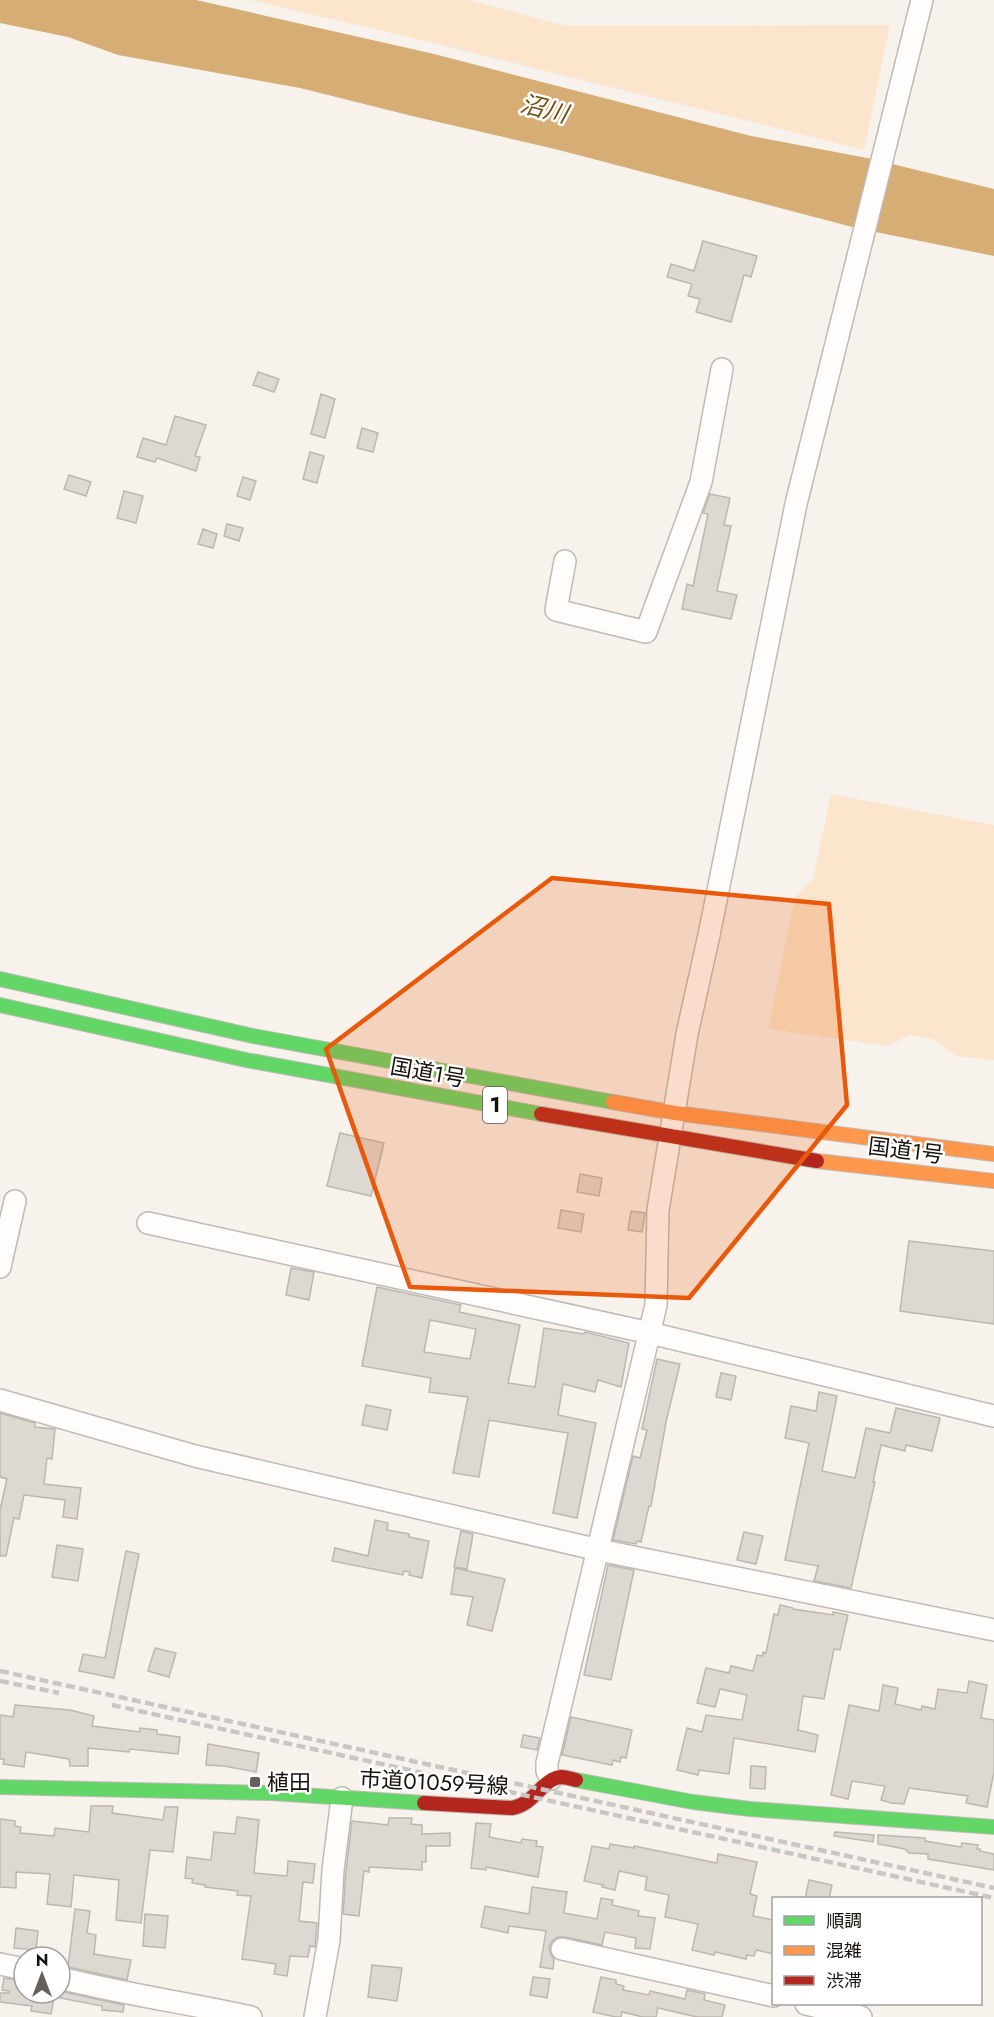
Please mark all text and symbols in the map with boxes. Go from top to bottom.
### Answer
water label: 沼川 [517,86,575,132]
street label: 国道1号 [388,1050,468,1094]
road number: 1 [483,1087,507,1123]
street label: 国道1号 [866,1129,946,1171]
street label: 市道01059号線 [359,1762,509,1802]
place label: 植田 [267,1766,311,1798]
marker: 植田 [248,1775,262,1789]
legend [772,1897,982,2005]
text: 順調 [826,1908,862,1934]
text: 混雑 [826,1938,862,1964]
north arrow [12,1945,72,2005]
text: N [36,1949,48,1972]
text: 渋滞 [826,1968,862,1994]

